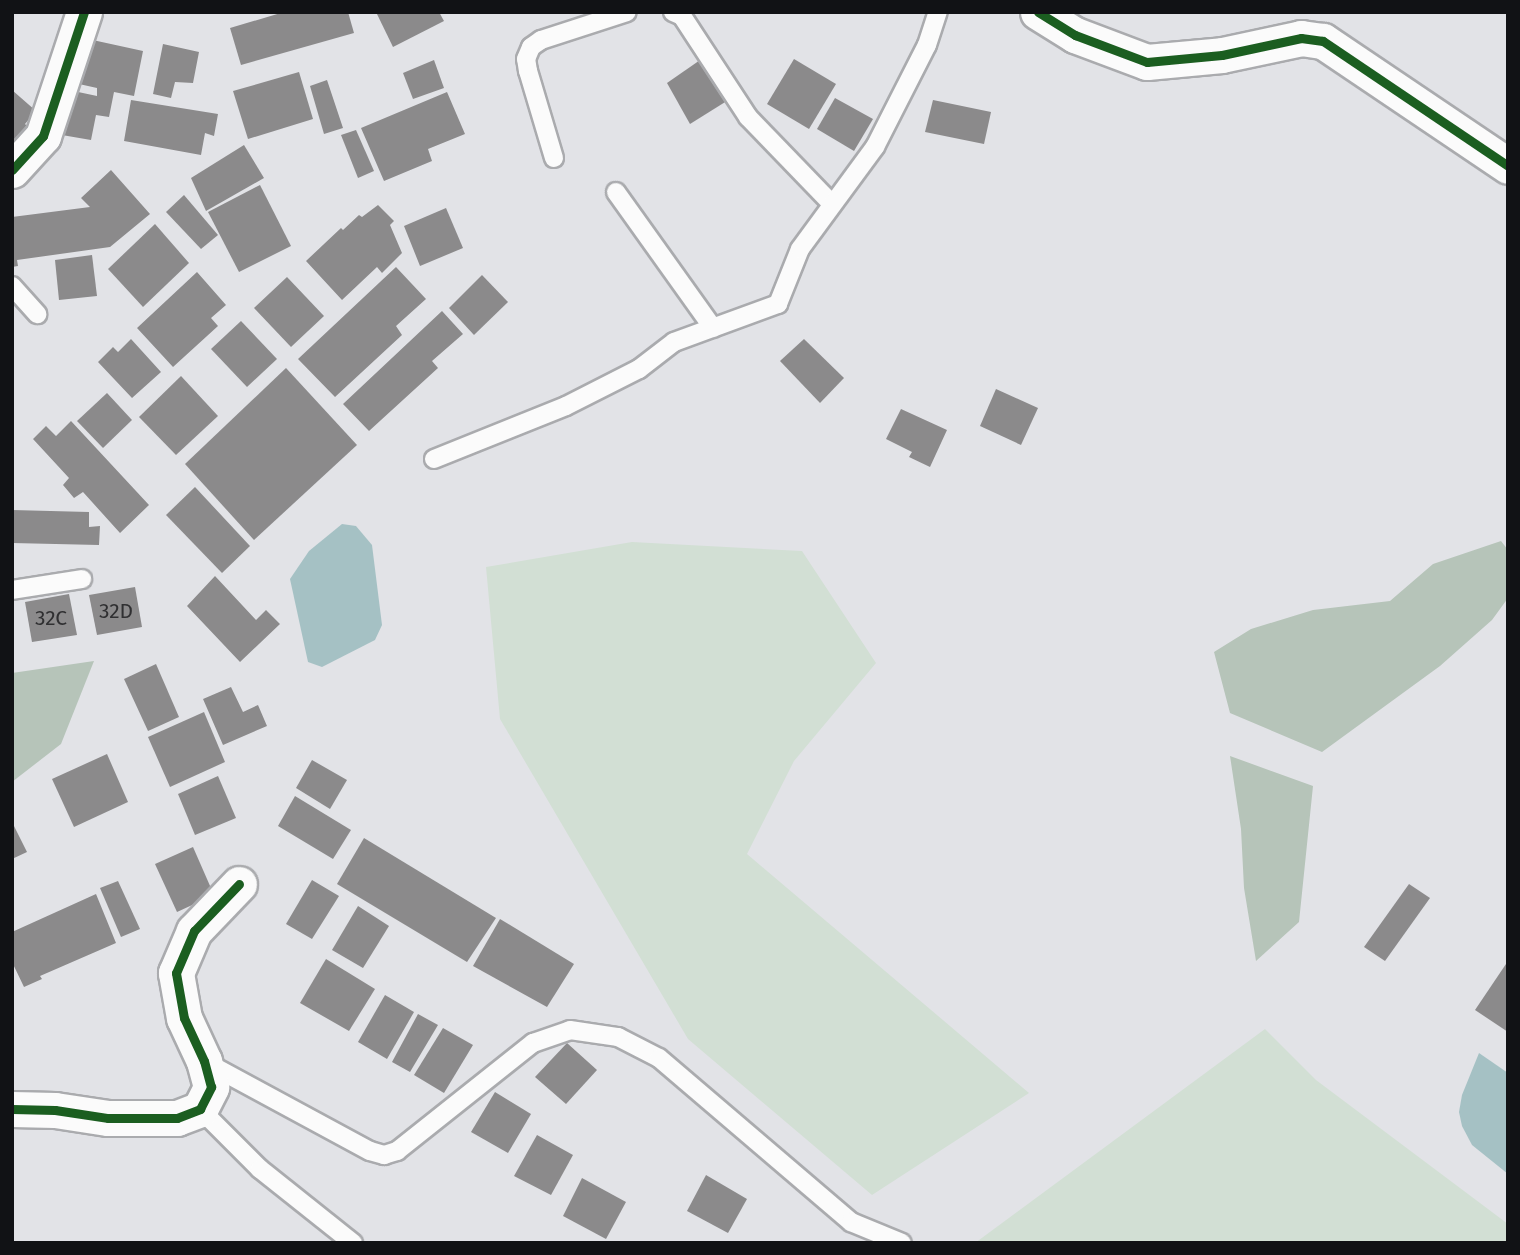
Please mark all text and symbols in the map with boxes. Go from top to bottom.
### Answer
house number: 32D [99,598,133,624]
house number: 32C [35,605,67,631]

